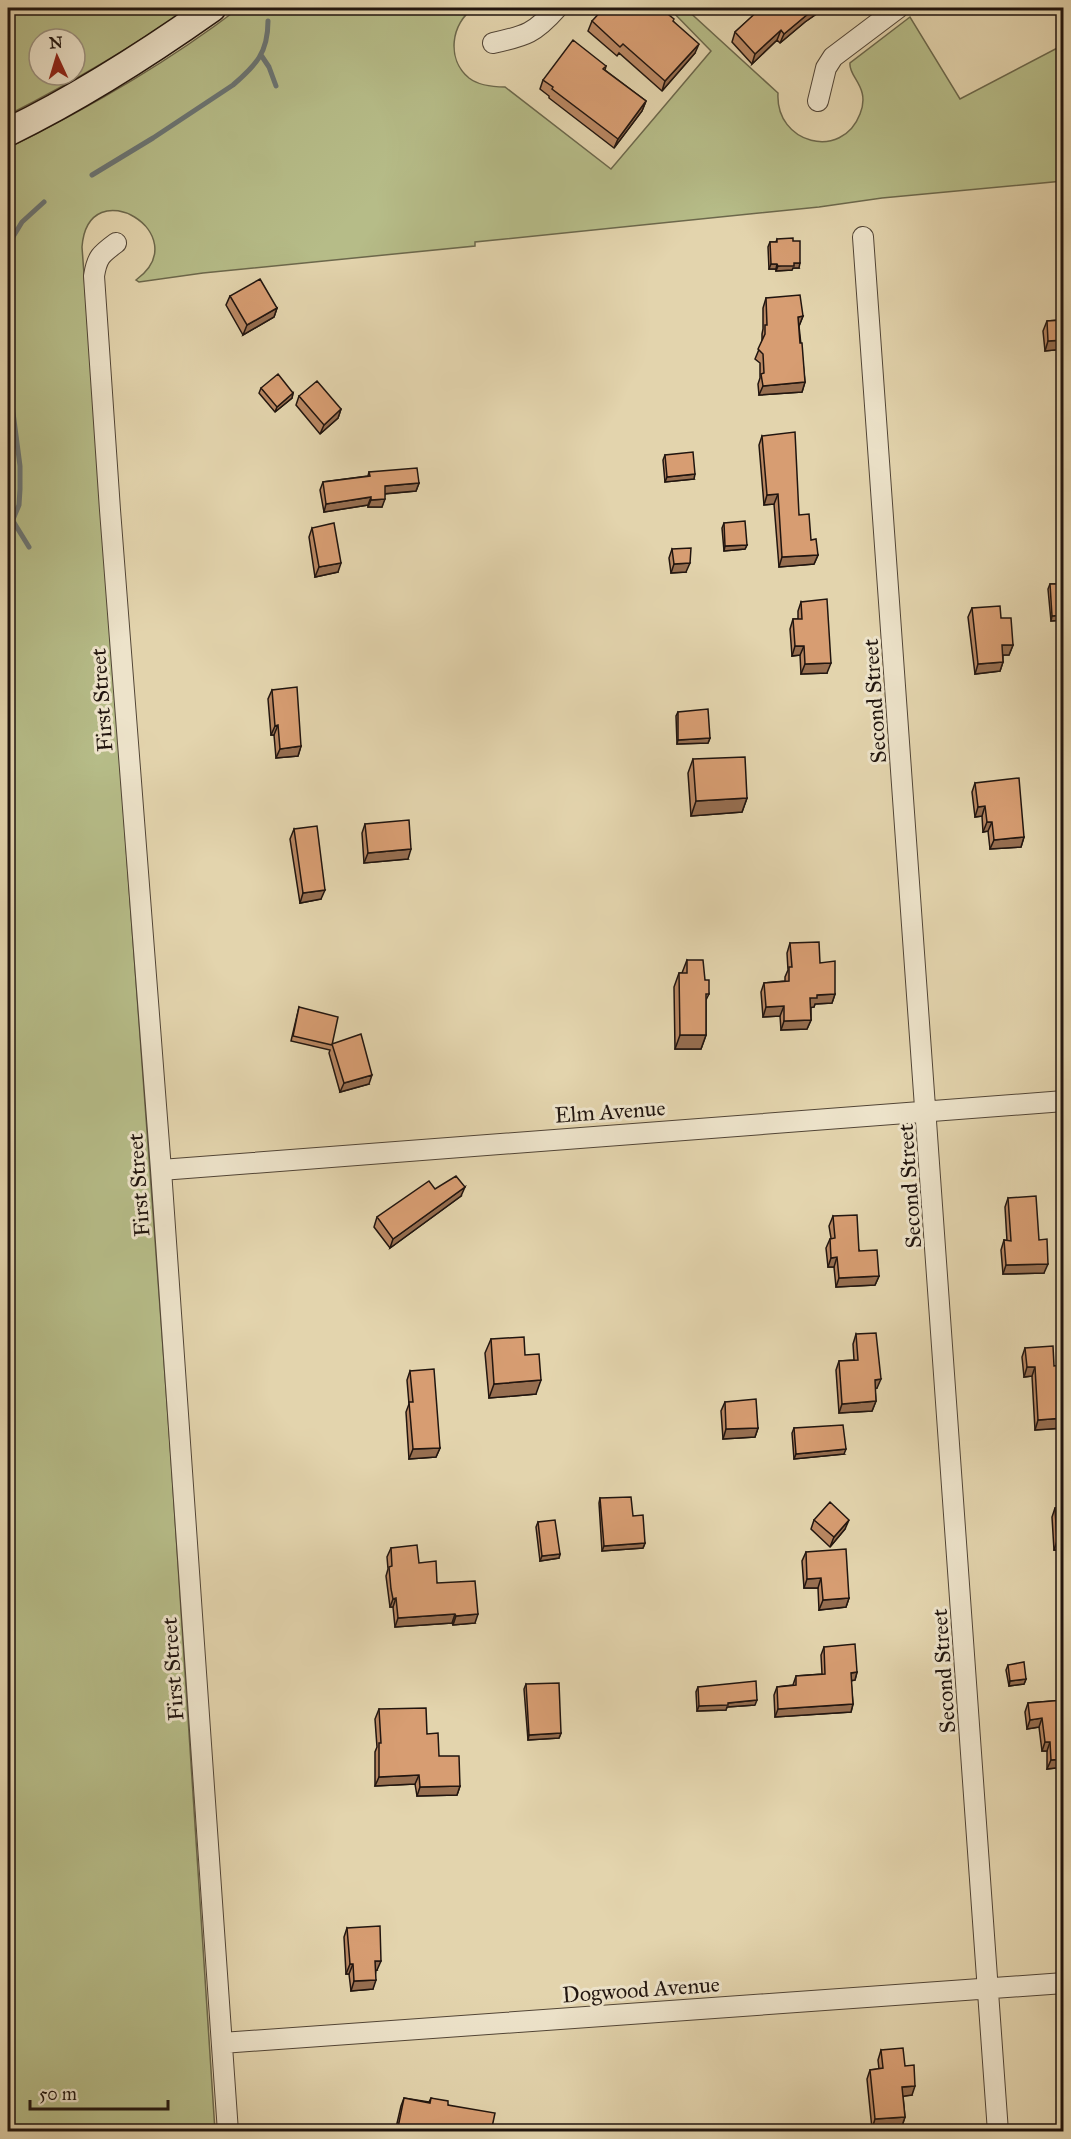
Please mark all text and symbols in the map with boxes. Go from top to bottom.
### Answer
north arrow [27,27,87,87]
text: N [49,33,64,52]
street label: Second Street [857,638,892,764]
street label: First Street [84,647,119,753]
street label: Elm Avenue [554,1094,666,1129]
street label: Second Street [892,1123,927,1249]
street label: First Street [121,1132,156,1238]
street label: Second Street [926,1608,961,1734]
street label: First Street [155,1616,190,1722]
street label: Dogwood Avenue [561,1971,721,2008]
scale bar [30,2073,168,2111]
text: 50 m [39,2083,77,2105]

